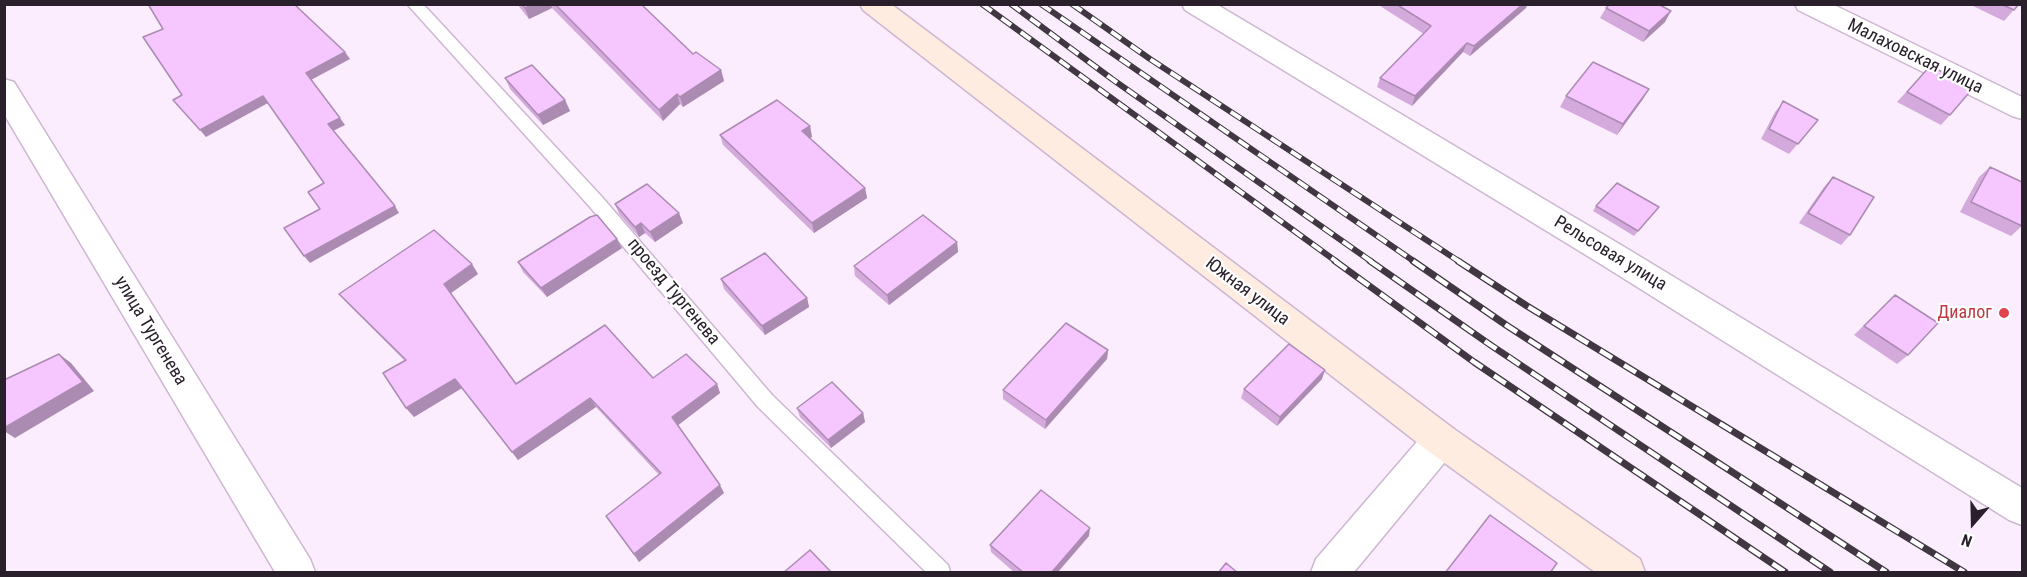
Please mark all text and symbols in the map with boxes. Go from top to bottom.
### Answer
street label: Малаховская улица [1844,15,1986,99]
street label: Рельсовая улица [1550,212,1670,296]
street label: проезд Тургенева [622,234,724,350]
street label: Южная улица [1201,253,1293,331]
street label: улица Тургенева [109,273,191,389]
place label: Диалог [1937,302,1992,324]
marker: Диалог [1997,306,2011,320]
north arrow [1943,493,2003,553]
text: N [1959,530,1975,551]

